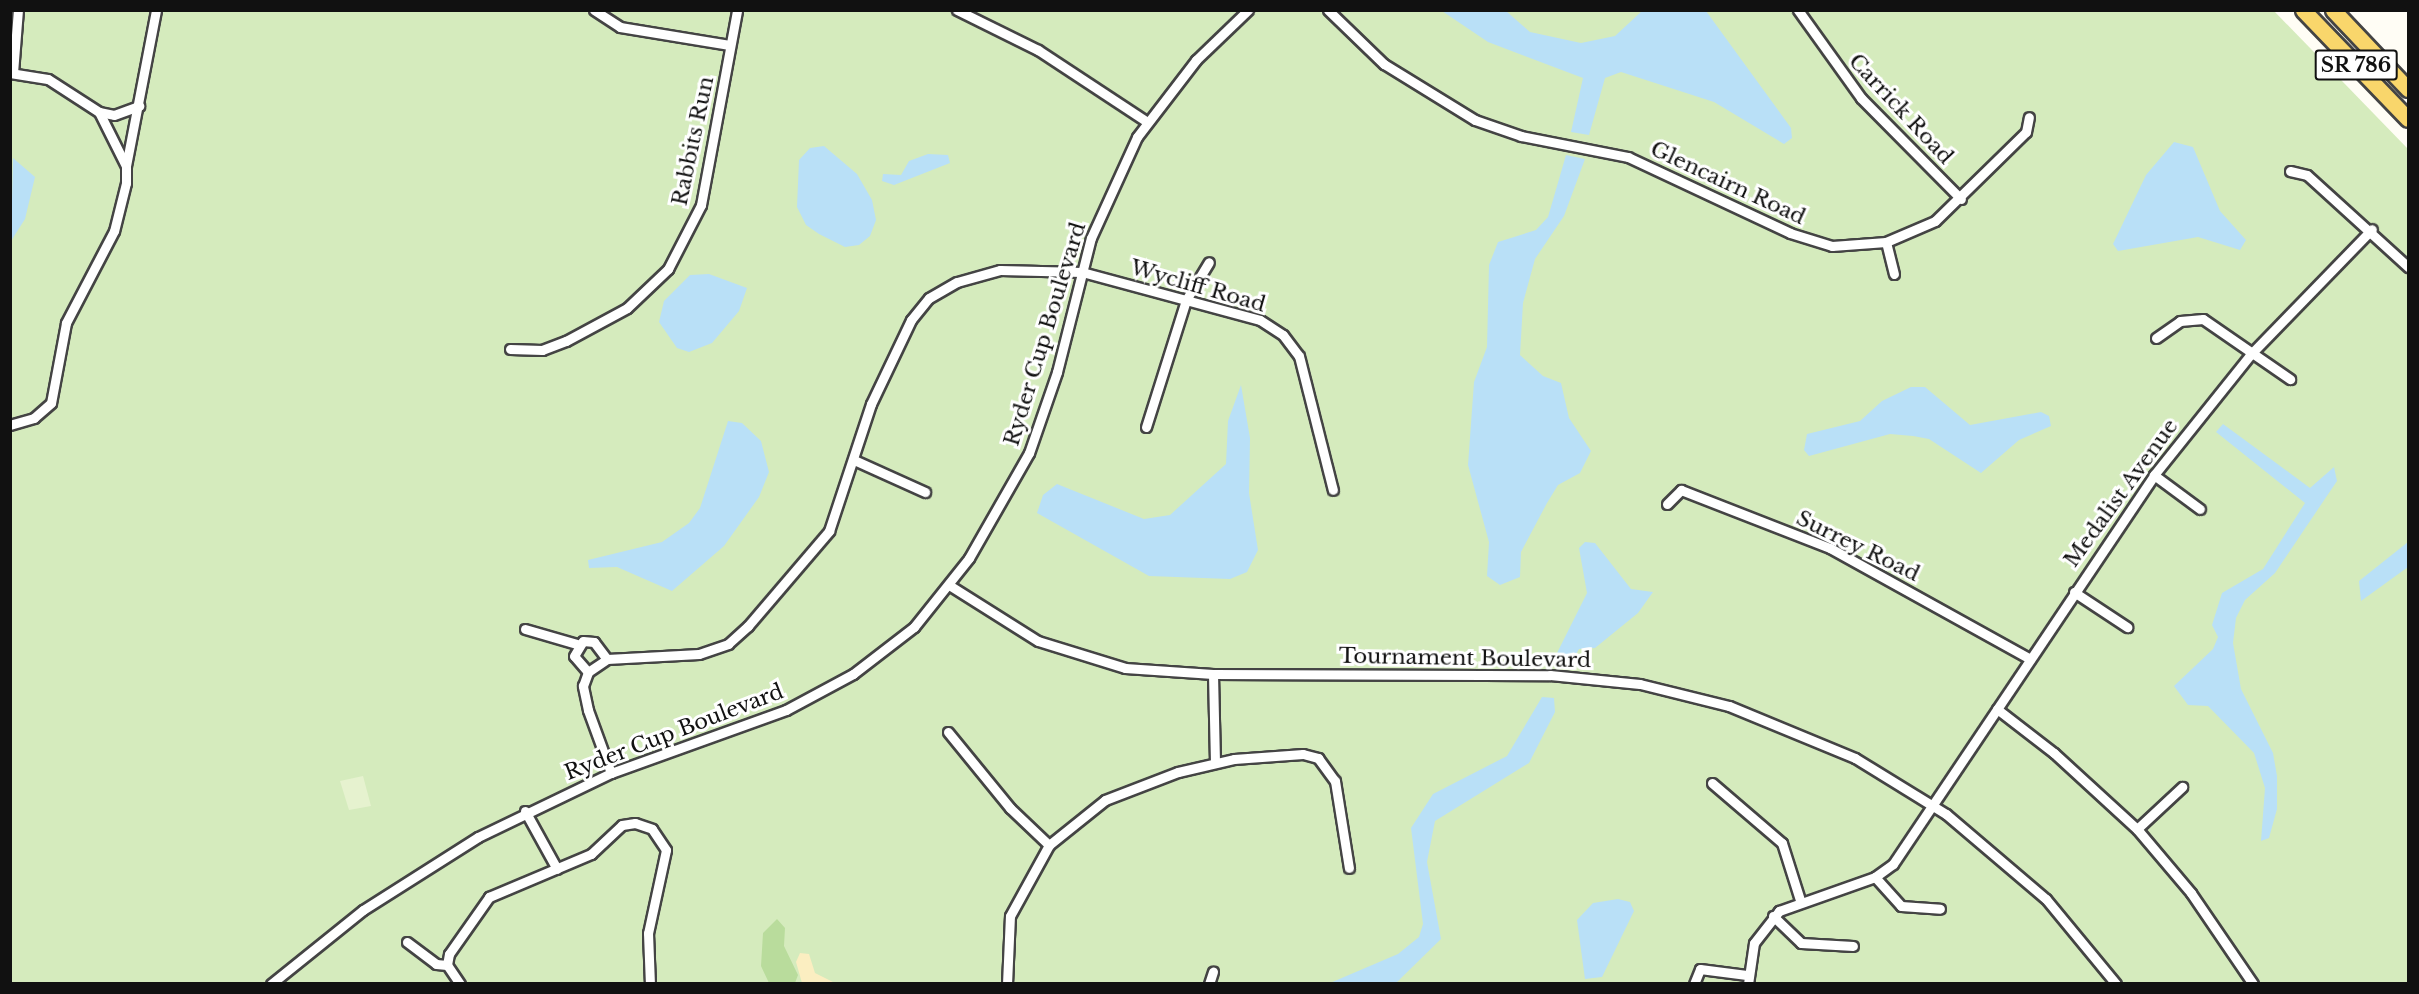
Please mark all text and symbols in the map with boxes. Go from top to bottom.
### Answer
road number: SR 786 [2314,48,2398,82]
street label: Carrick Road [1843,49,1959,169]
street label: Rabbits Run [667,74,719,208]
street label: Glencairn Road [1647,136,1809,230]
street label: Ryder Cup Boulevard [999,219,1091,449]
street label: Wycliff Road [1128,255,1268,317]
street label: Medalist Avenue [2059,414,2183,572]
street label: Surrey Road [1792,505,1924,587]
street label: Tournament Boulevard [1339,643,1591,673]
street label: Ryder Cup Boulevard [561,678,787,786]

